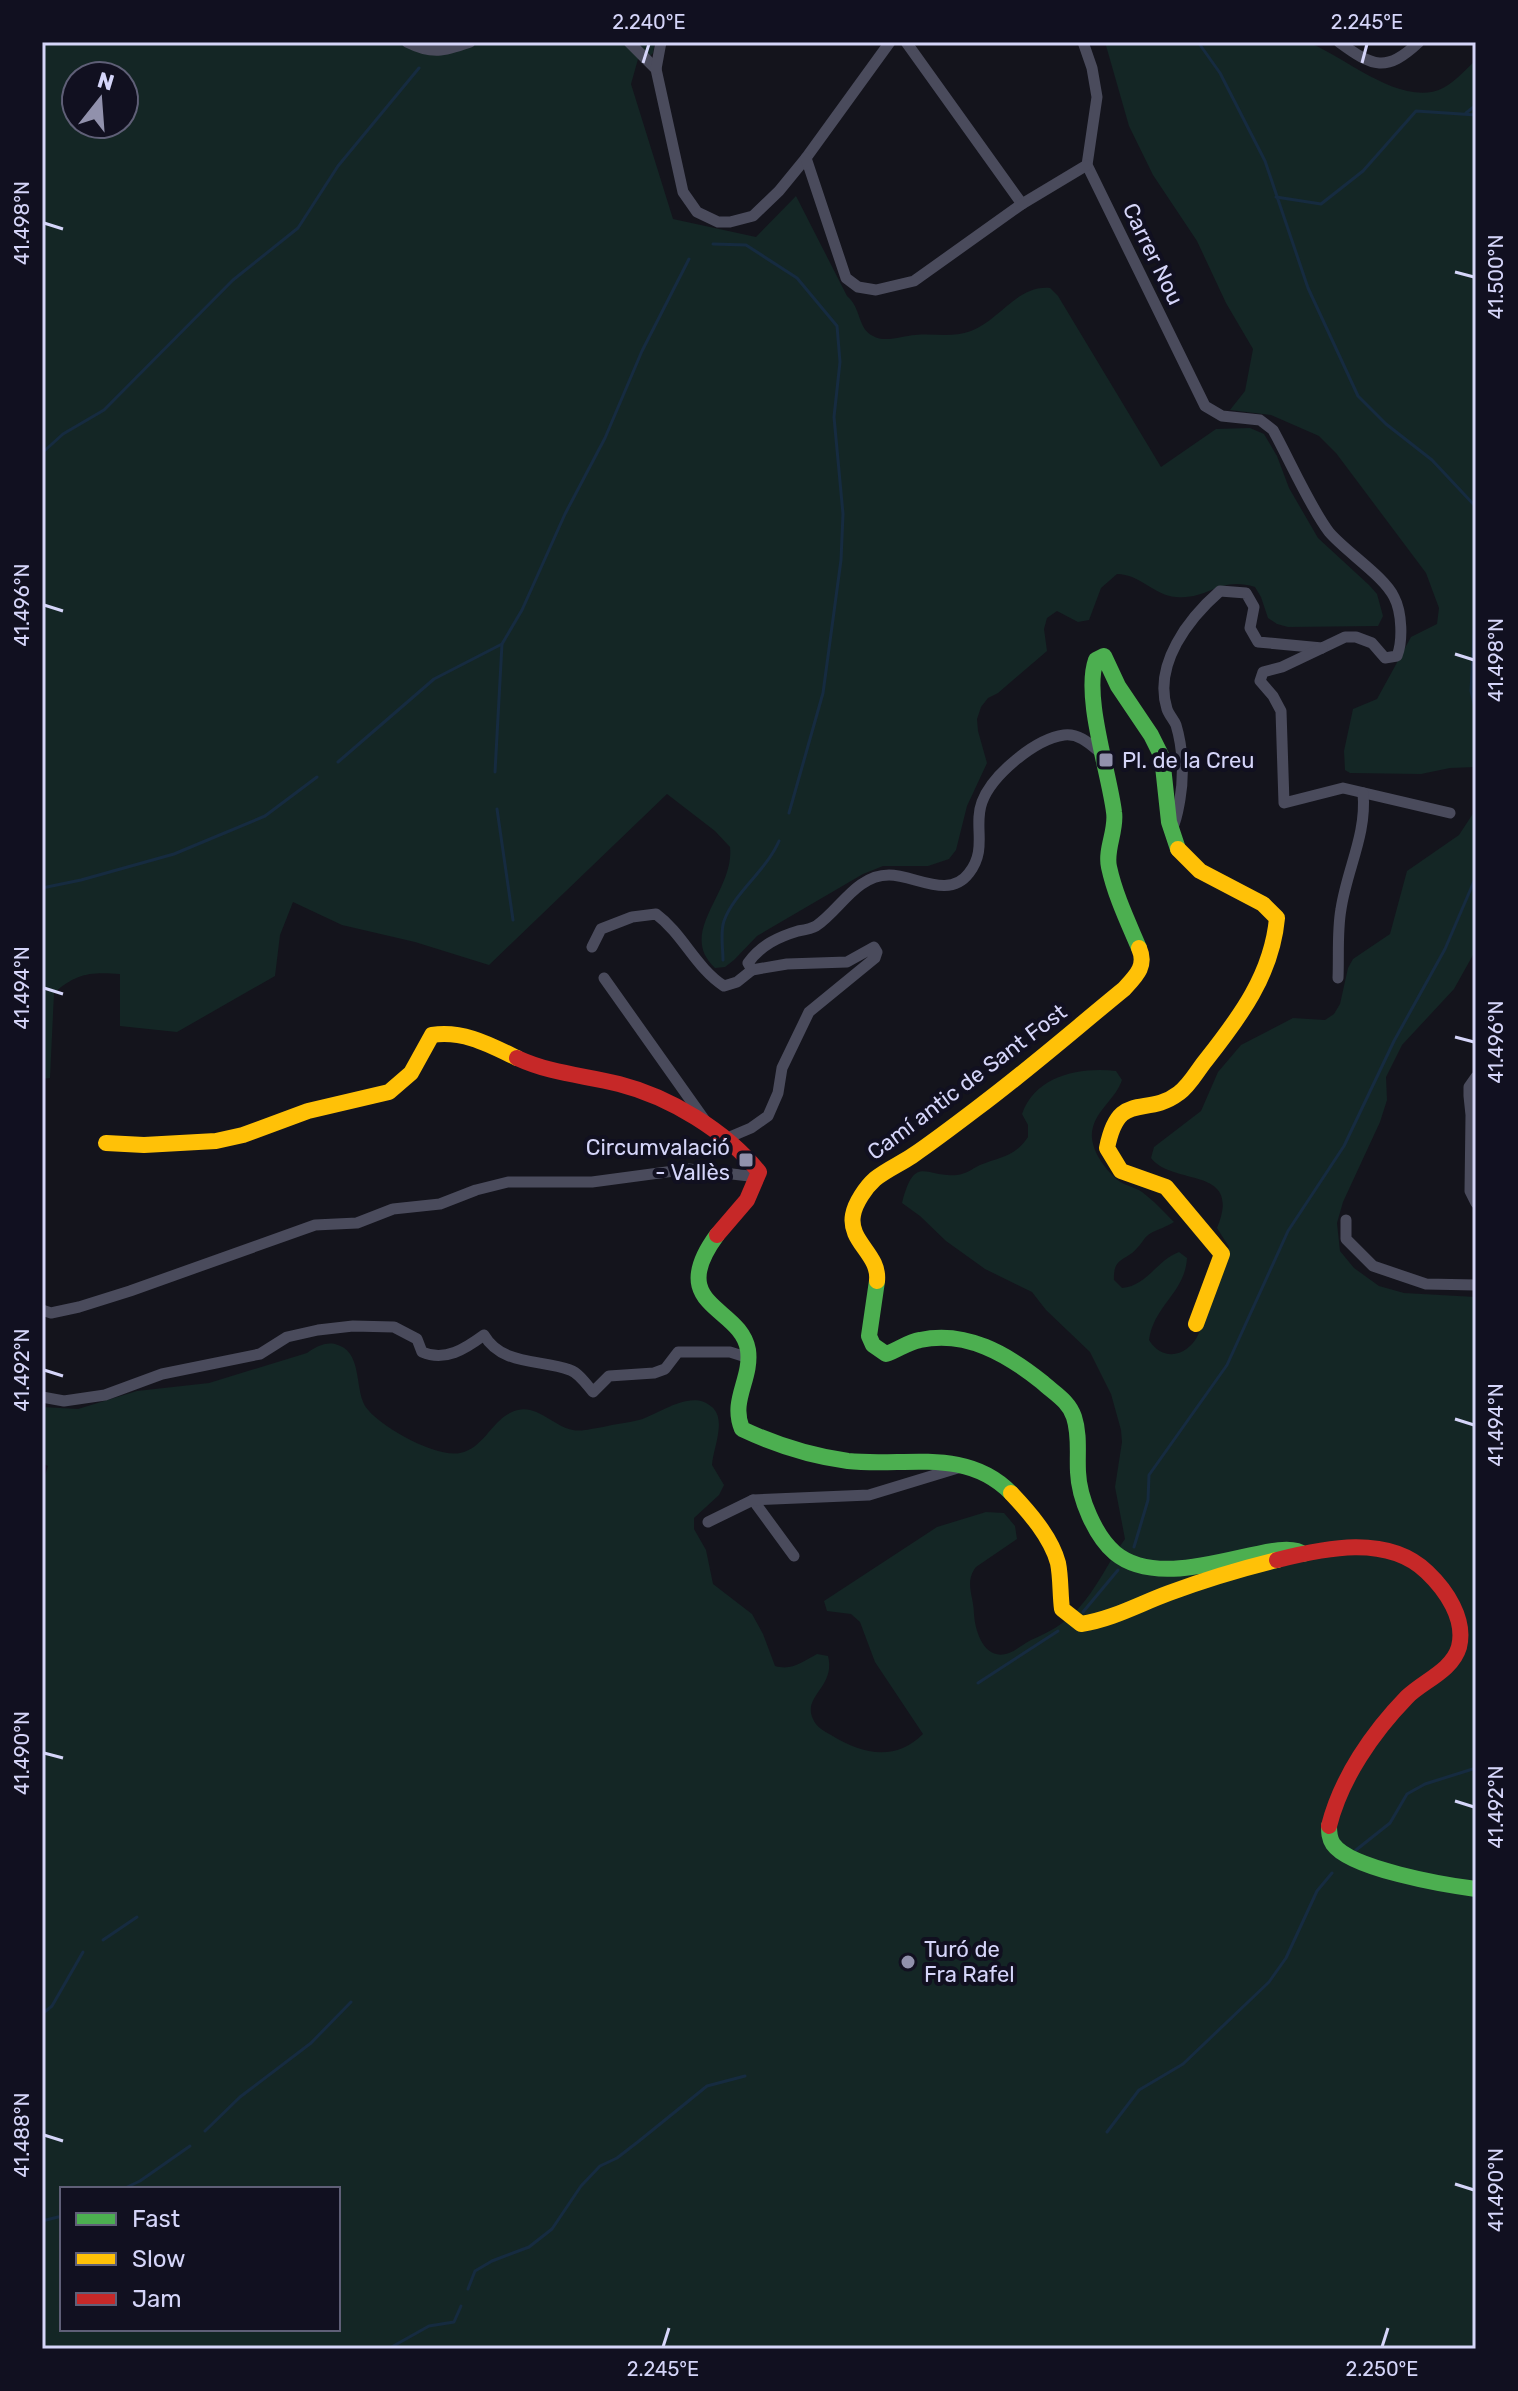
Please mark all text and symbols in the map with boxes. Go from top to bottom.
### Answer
text: 2.240°E [612,10,686,34]
text: 2.245°E [1331,10,1403,34]
north arrow [60,60,140,140]
text: N [94,66,117,97]
text: 41.498°N [10,181,34,265]
street label: Carrer Nou [1117,199,1189,309]
text: 41.500°N [1484,235,1508,319]
text: 41.496°N [10,564,34,646]
text: 41.498°N [1484,618,1508,702]
place label: Pl. de la Creu [1122,747,1254,774]
marker: Pl. de la Creu [1097,751,1115,769]
text: 41.494°N [10,946,34,1030]
street label: Camí antic de Sant Fost [862,998,1072,1166]
text: 41.496°N [1484,1001,1508,1083]
place label: Circumvalació - Vallès [586,1134,730,1186]
marker: Circumvalació - Vallès [737,1151,755,1169]
text: 41.492°N [10,1329,34,1411]
text: 41.494°N [1484,1383,1508,1467]
text: 41.490°N [10,1711,34,1795]
text: 41.492°N [1484,1766,1508,1848]
place label: Turó de Fra Rafel [924,1936,1015,1988]
marker: Turó de Fra Rafel [899,1953,917,1971]
text: 41.488°N [10,2093,34,2177]
text: 41.490°N [1484,2148,1508,2232]
legend [60,2187,340,2331]
text: Fast [132,2205,180,2233]
text: Slow [132,2245,185,2273]
text: Jam [132,2285,182,2313]
text: 2.245°E [627,2357,699,2381]
text: 2.250°E [1346,2357,1418,2381]

